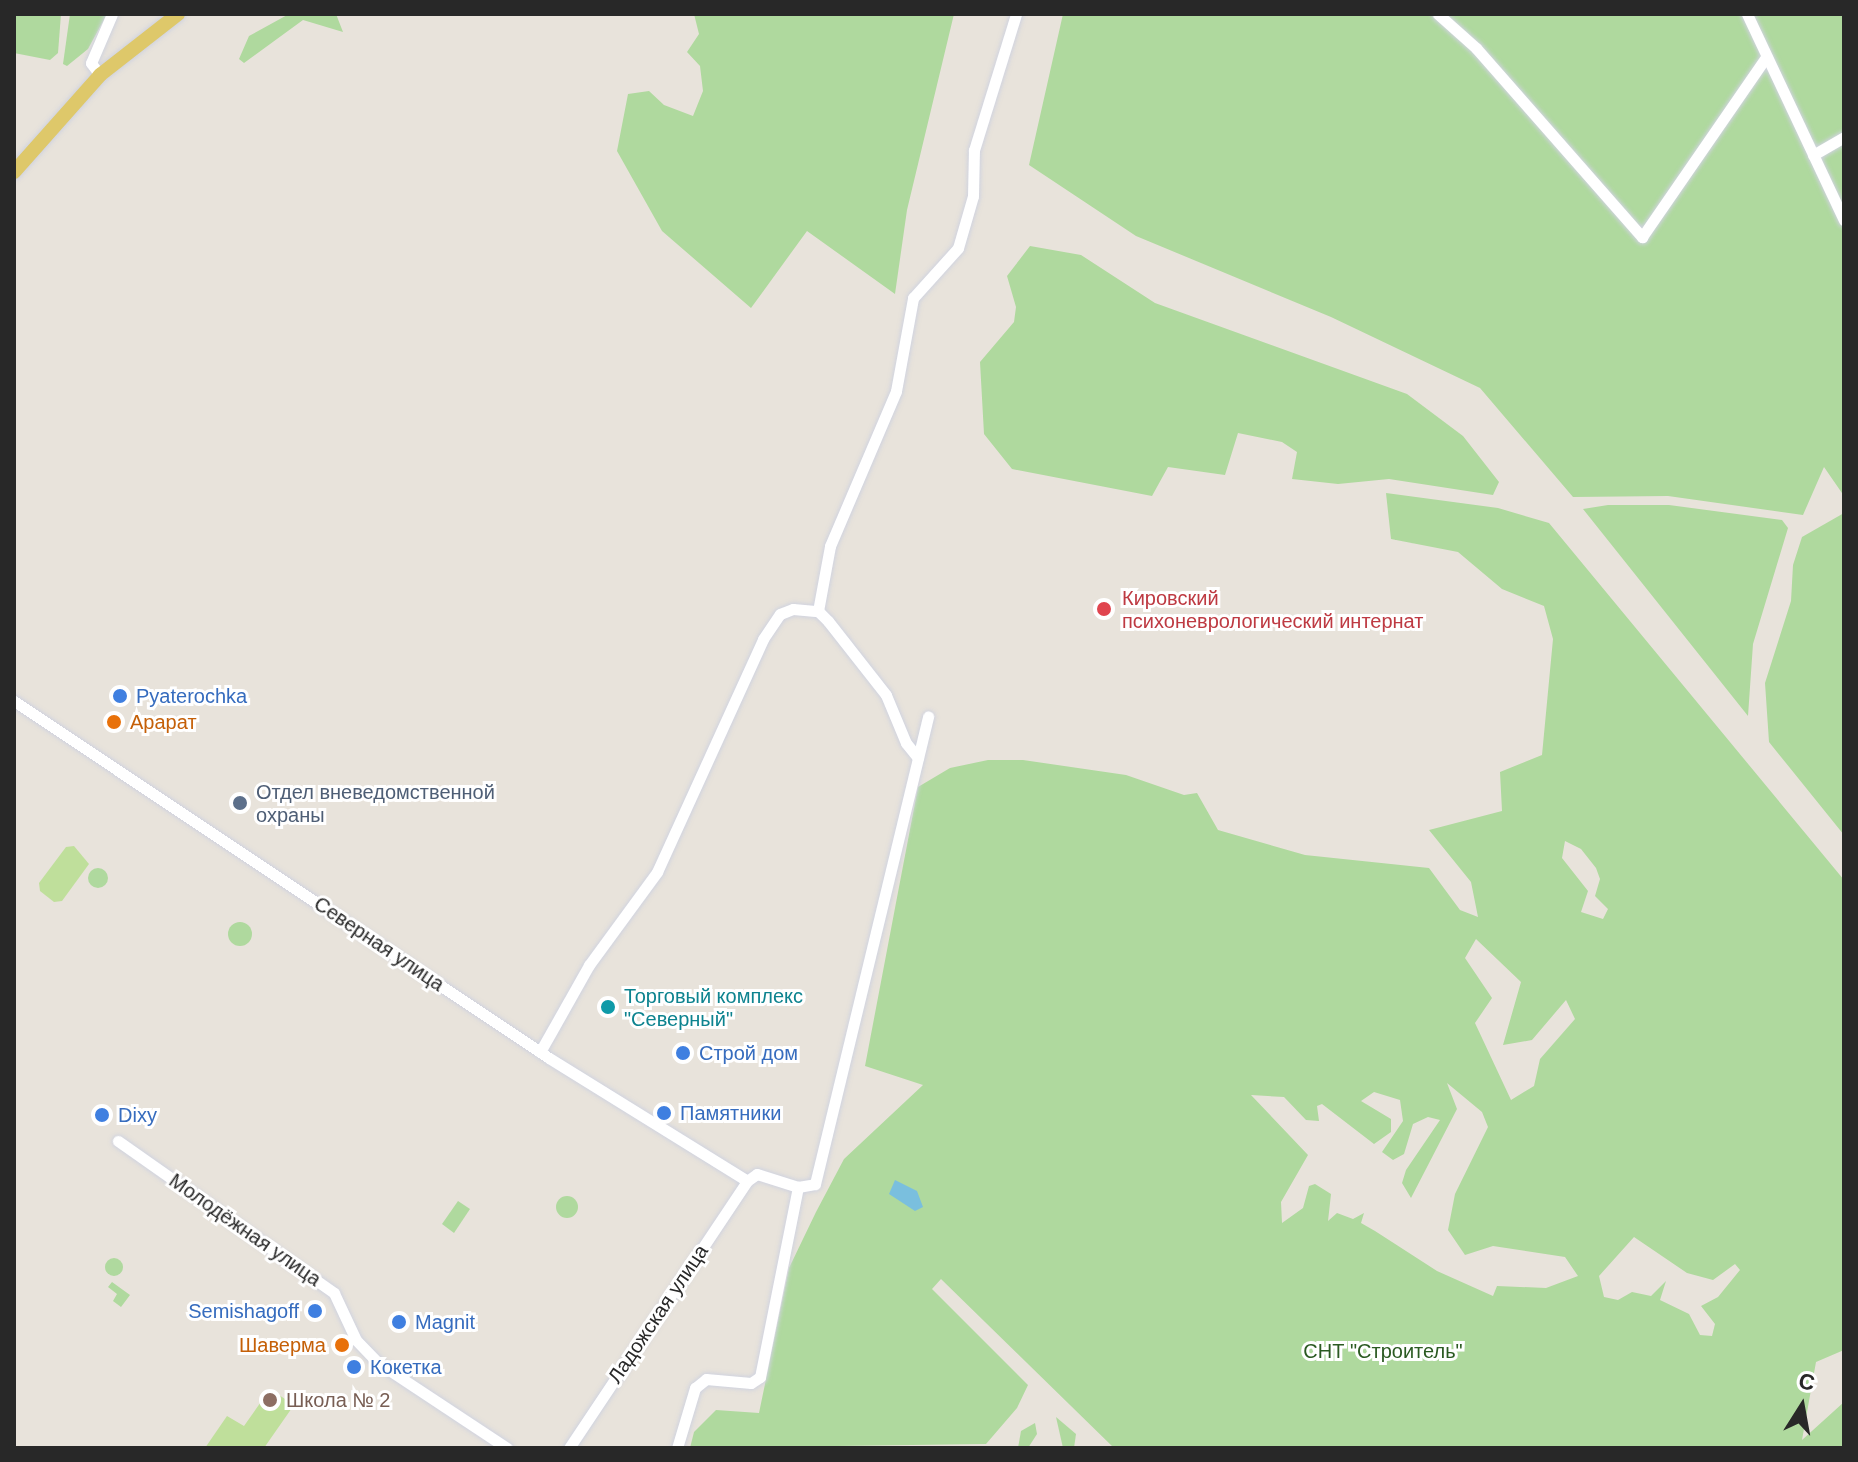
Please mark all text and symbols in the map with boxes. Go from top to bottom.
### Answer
place label: Кировский психоневрологический интернат [1122,586,1423,633]
marker: Кировский психоневрологический интернат [1093,598,1115,620]
place label: Pyaterochka [136,684,247,708]
marker: Pyaterochka [111,687,129,705]
place label: Арарат [130,710,197,734]
marker: Арарат [105,713,123,731]
place label: Отдел вневедомственной охраны [256,780,495,827]
marker: Отдел вневедомственной охраны [231,794,249,812]
street label: Северная улица [309,892,449,996]
place label: Торговый комплекс "Северный" [624,984,803,1031]
marker: Торговый комплекс "Северный" [599,998,617,1016]
place label: Строй дом [699,1041,798,1065]
marker: Строй дом [674,1044,692,1062]
place label: Памятники [680,1101,781,1125]
place label: Dixy [118,1103,157,1127]
marker: Памятники [655,1104,673,1122]
marker: Dixy [93,1106,111,1124]
street label: Молодёжная улица [164,1169,326,1291]
street label: Ладожская улица [603,1240,713,1388]
place label: Semishagoff [188,1299,299,1323]
marker: Semishagoff [306,1302,324,1320]
place label: Magnit [415,1310,475,1334]
marker: Magnit [390,1313,408,1331]
place label: Шаверма [239,1333,326,1357]
marker: Шаверма [333,1336,351,1354]
park label: СНТ "Строитель" [1303,1339,1463,1363]
place label: Кокетка [370,1355,442,1379]
marker: Кокетка [345,1358,363,1376]
north arrow [1762,1366,1842,1446]
text: С [1796,1368,1817,1396]
place label: Школа № 2 [286,1388,390,1412]
marker: Школа № 2 [261,1391,279,1409]

